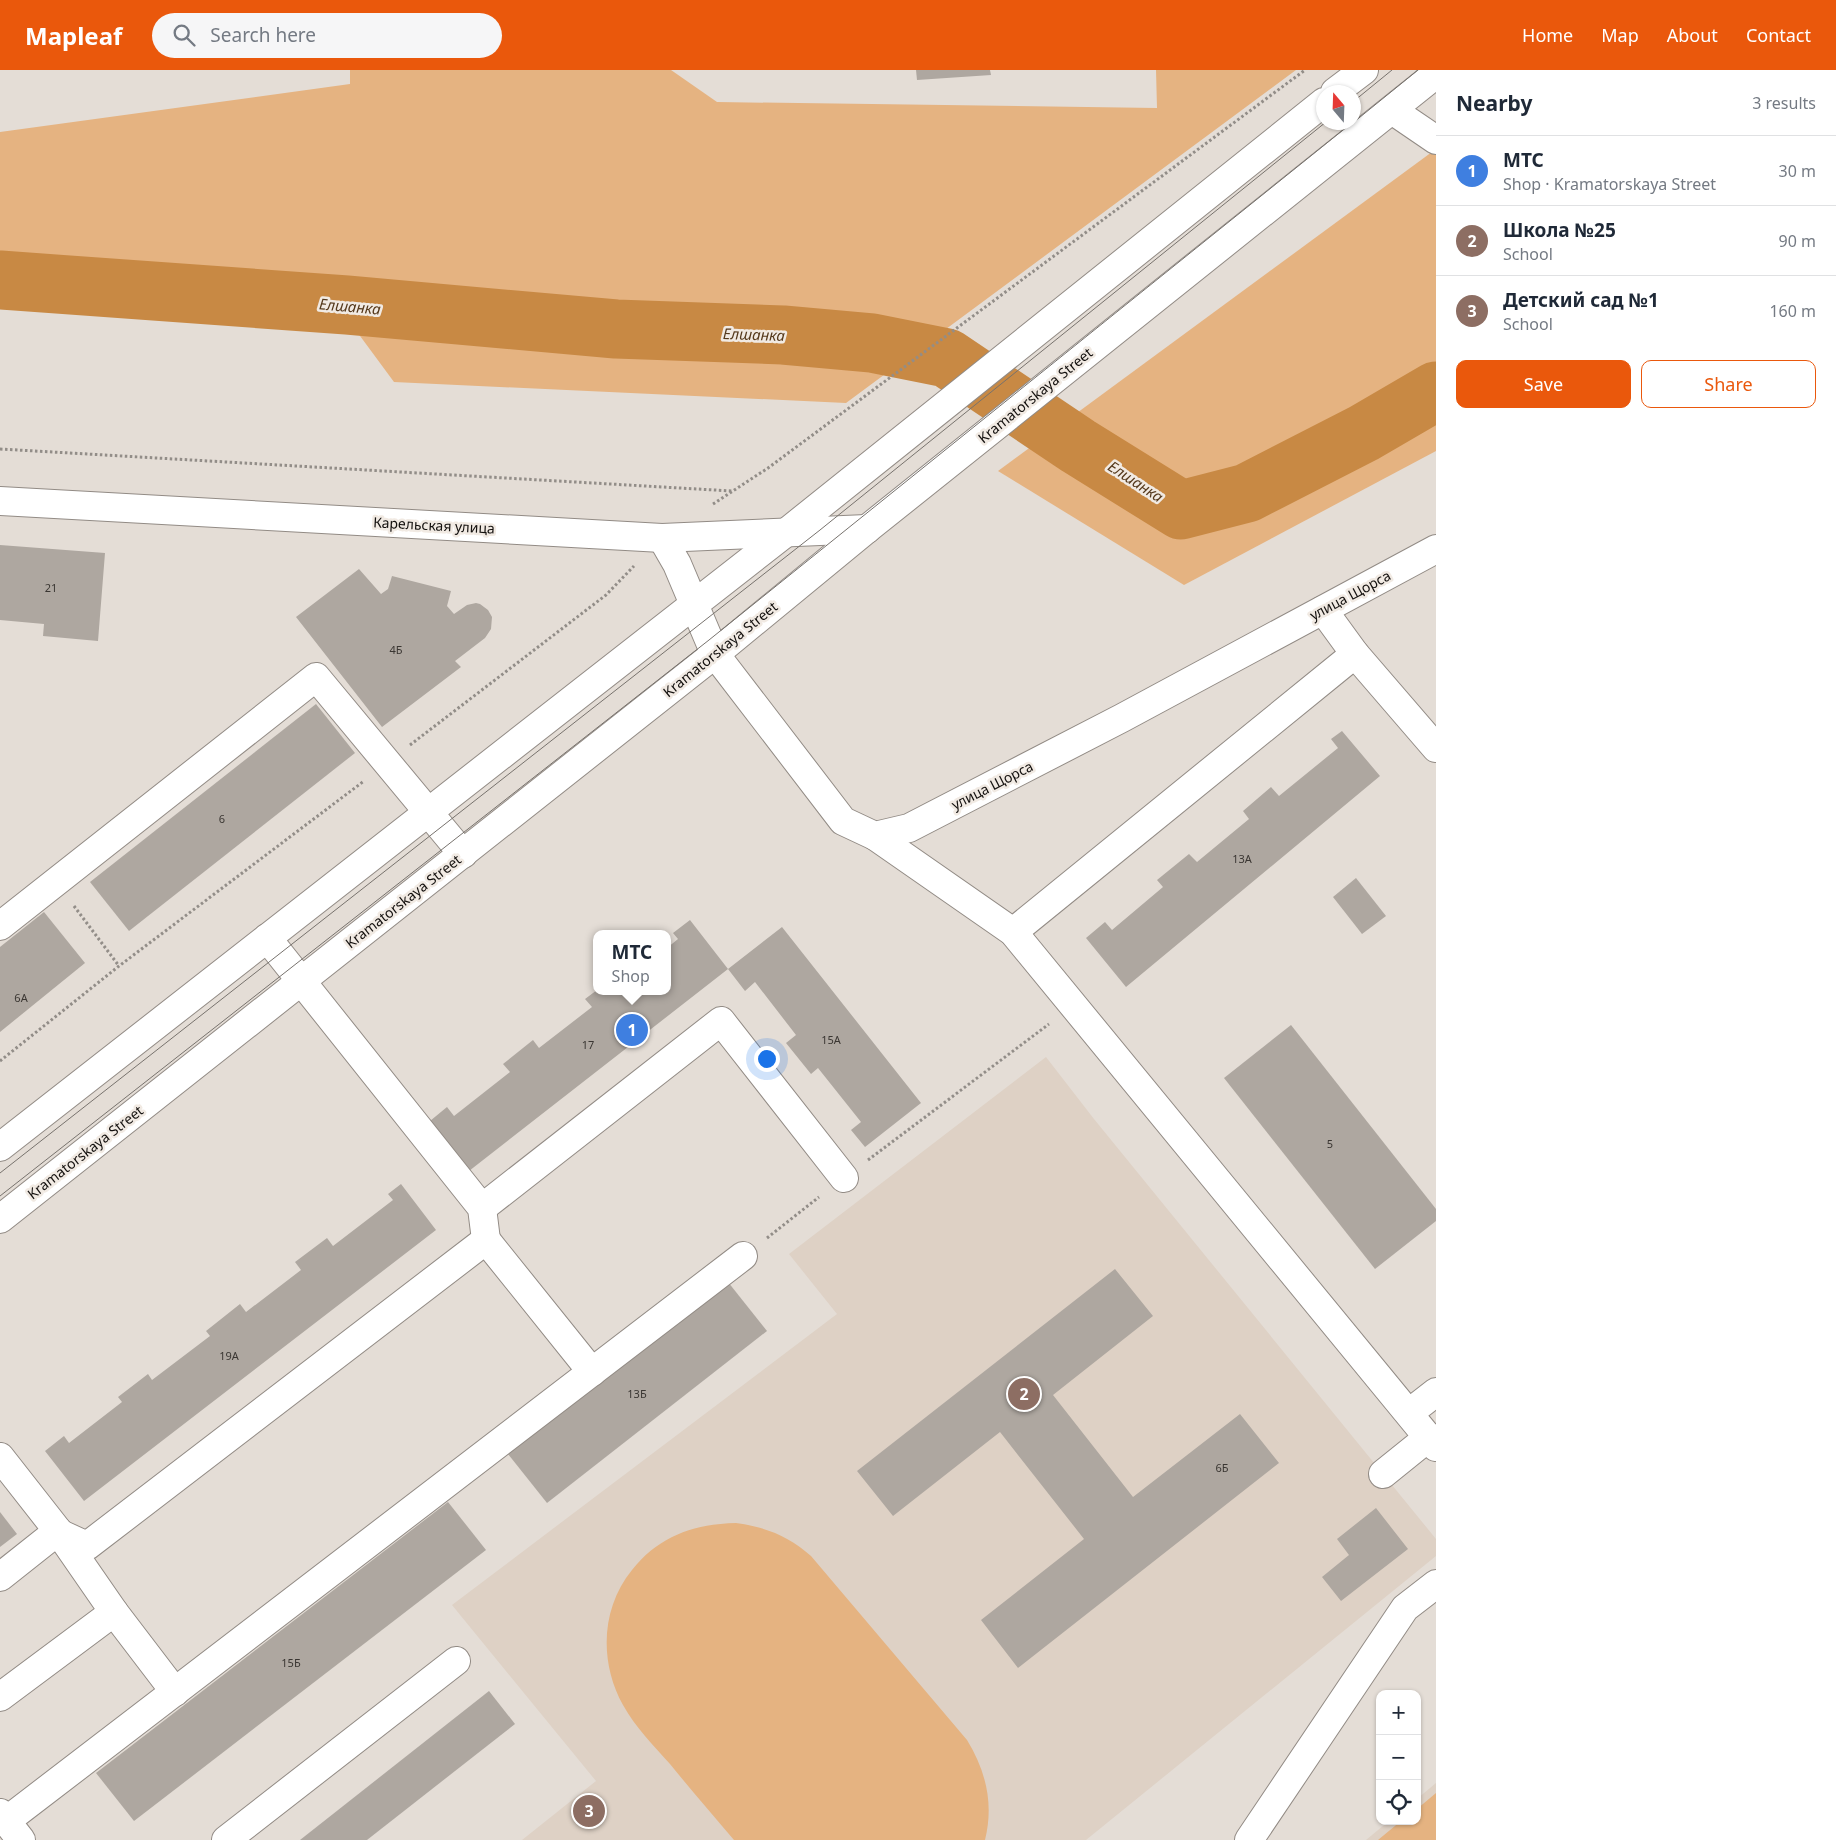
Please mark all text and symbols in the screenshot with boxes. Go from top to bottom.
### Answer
search box [152,13,502,58]
text: Mapleaf [25,19,122,52]
icon: search [170,21,198,49]
text: Search here [210,22,316,48]
text: Home [1522,23,1573,47]
text: Map [1601,23,1639,47]
text: About [1667,23,1718,47]
text: Contact [1746,23,1811,47]
north arrow [1316,85,1361,130]
text: Nearby [1456,89,1532,117]
text: 3 results [1752,92,1816,114]
text: МТС [1503,147,1544,173]
text: 1 [1467,160,1477,182]
text: 30 m [1779,160,1816,182]
text: Shop · Kramatorskaya Street [1503,173,1716,195]
text: Школа №25 [1503,217,1616,243]
text: 2 [1467,230,1477,252]
text: 90 m [1779,230,1816,252]
text: School [1503,243,1553,265]
text: Детский сад №1 [1503,287,1659,313]
water label: Елшанка [318,293,382,319]
text: 3 [1467,300,1477,322]
text: 160 m [1769,300,1816,322]
text: School [1503,313,1553,335]
water label: Елшанка [723,323,786,345]
street label: Kramatorskaya Street [974,343,1096,447]
button: Save [1456,360,1631,408]
button: Share [1641,360,1816,408]
water label: Елшанка [1105,456,1168,507]
street label: Карельская улица [373,512,495,538]
street label: улица Щорса [1306,566,1394,624]
house number: 21 [45,580,57,595]
street label: Kramatorskaya Street [659,597,781,701]
house number: 4Б [389,642,403,657]
street label: улица Щорса [948,756,1036,814]
house number: 6 [219,811,225,826]
street label: Kramatorskaya Street [341,850,465,952]
house number: 13А [1232,851,1253,866]
popup [593,930,671,995]
text: МТС [612,939,652,965]
text: Shop [612,965,650,987]
house number: 6А [14,990,29,1005]
pin: 1 [616,1011,648,1049]
house number: 15А [821,1032,842,1047]
house number: 17 [582,1037,594,1052]
your location [754,1046,780,1072]
street label: Kramatorskaya Street [23,1101,147,1203]
house number: 5 [1327,1136,1333,1151]
house number: 19А [219,1348,240,1363]
pin: 2 [1008,1375,1040,1413]
house number: 13Б [627,1386,647,1401]
house number: 6Б [1215,1460,1229,1475]
house number: 15Б [281,1655,301,1670]
map controls [1376,1690,1421,1825]
button: + [1376,1690,1421,1735]
button: − [1376,1735,1421,1780]
button: locate [1376,1780,1421,1825]
pin: 3 [573,1792,605,1830]

